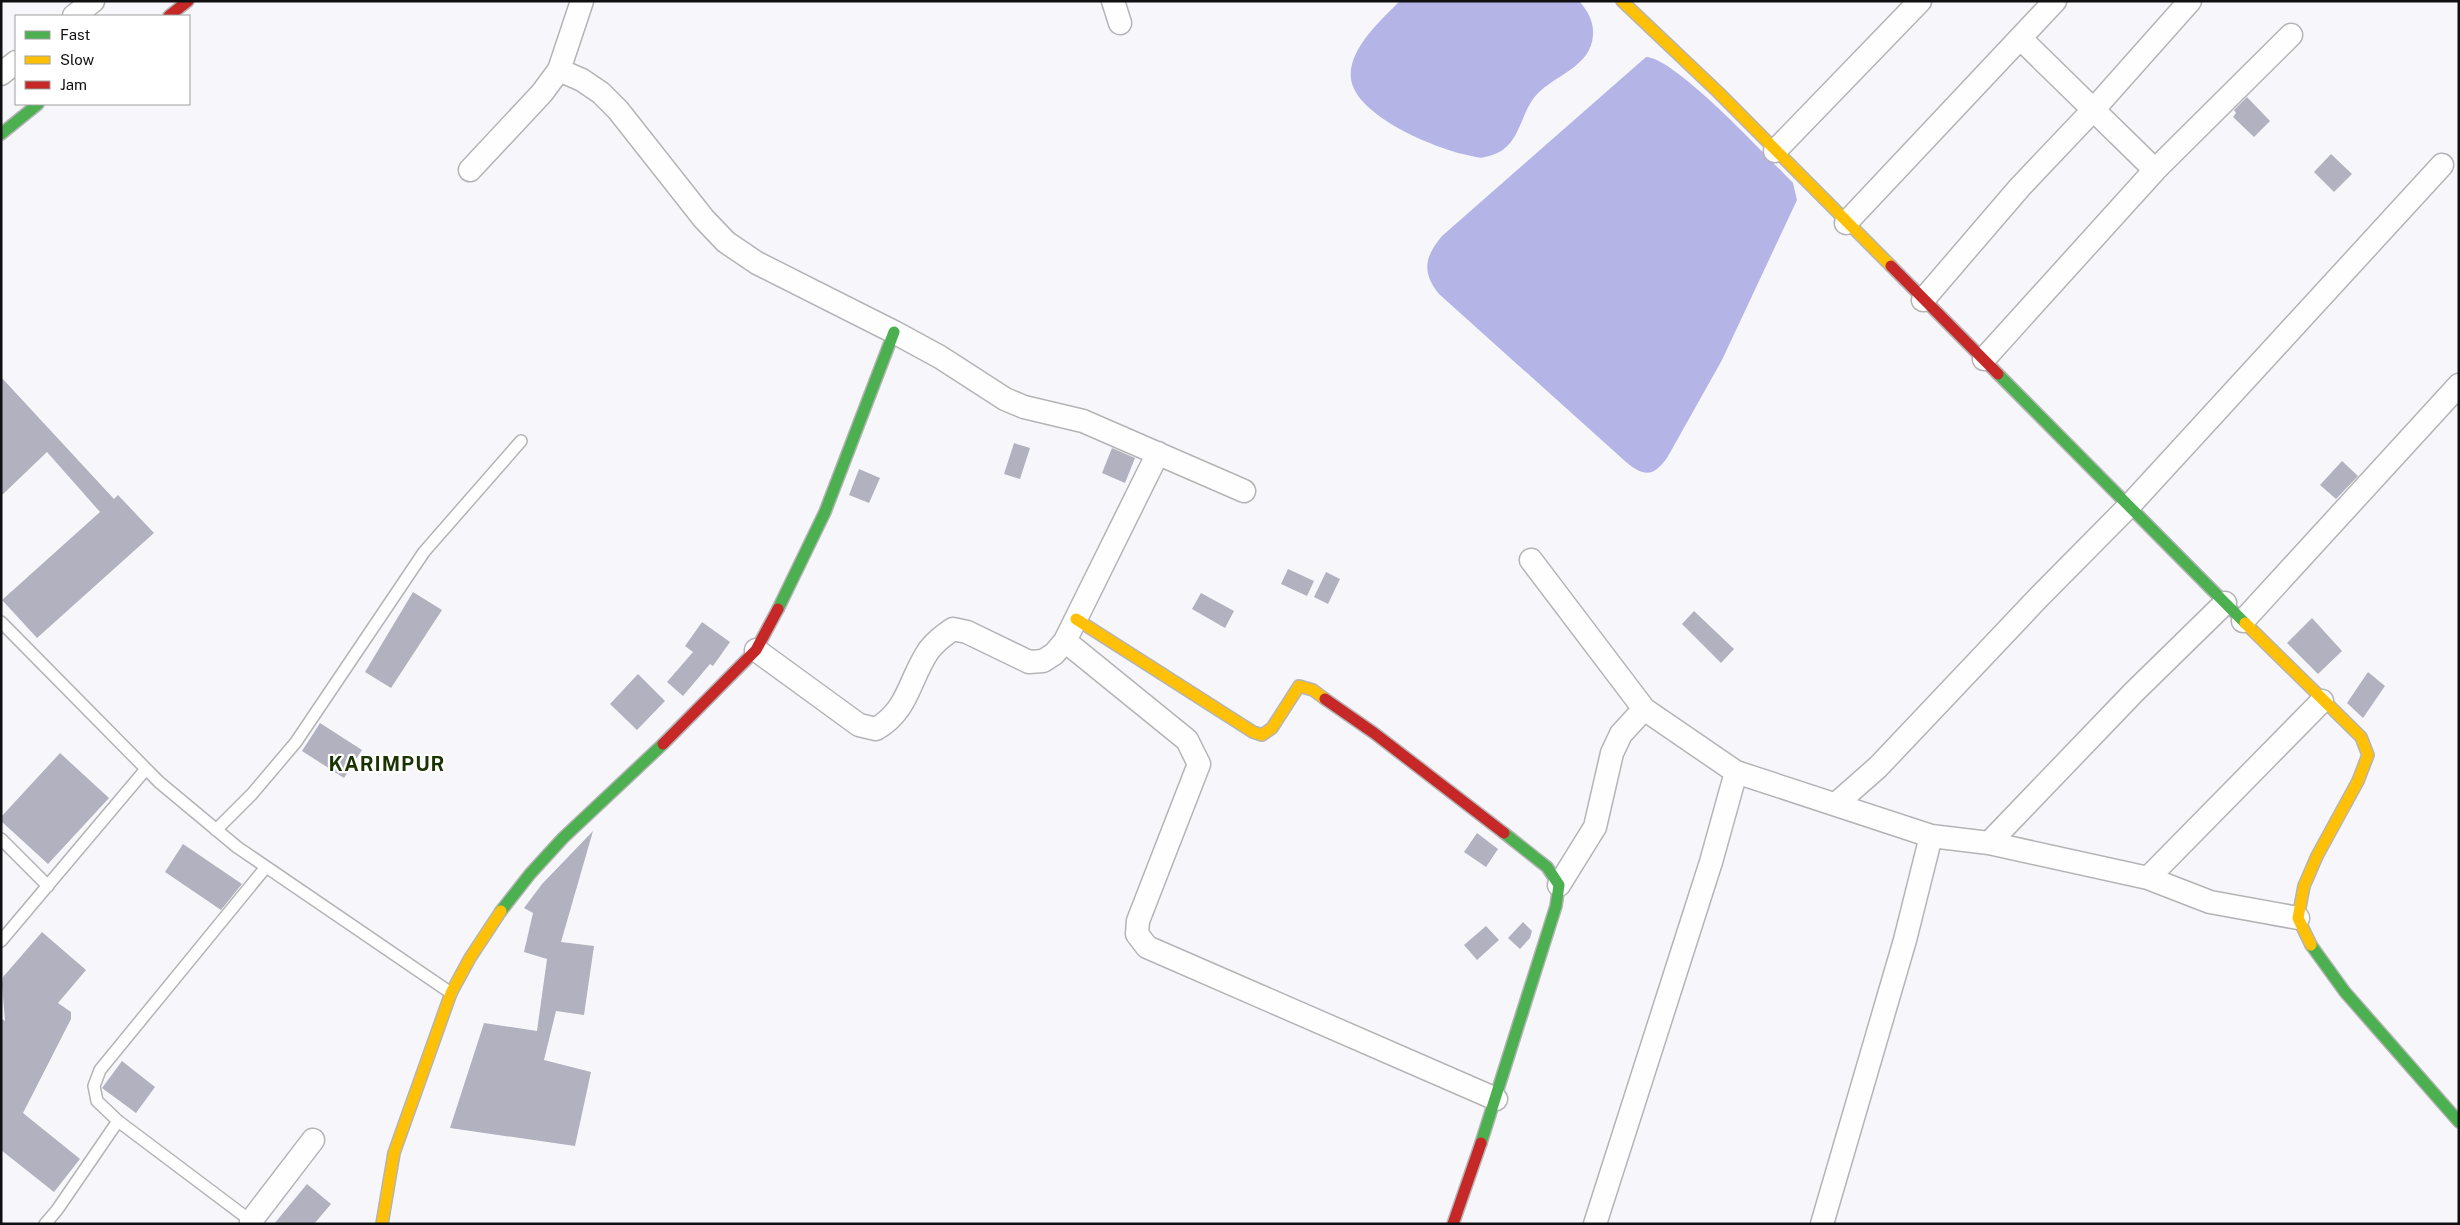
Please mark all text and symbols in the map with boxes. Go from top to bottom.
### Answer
legend [15,15,190,105]
text: Fast [60,26,90,43]
text: Slow [60,51,95,68]
text: Jam [60,76,87,93]
district label: KARIMPUR [328,752,446,776]

